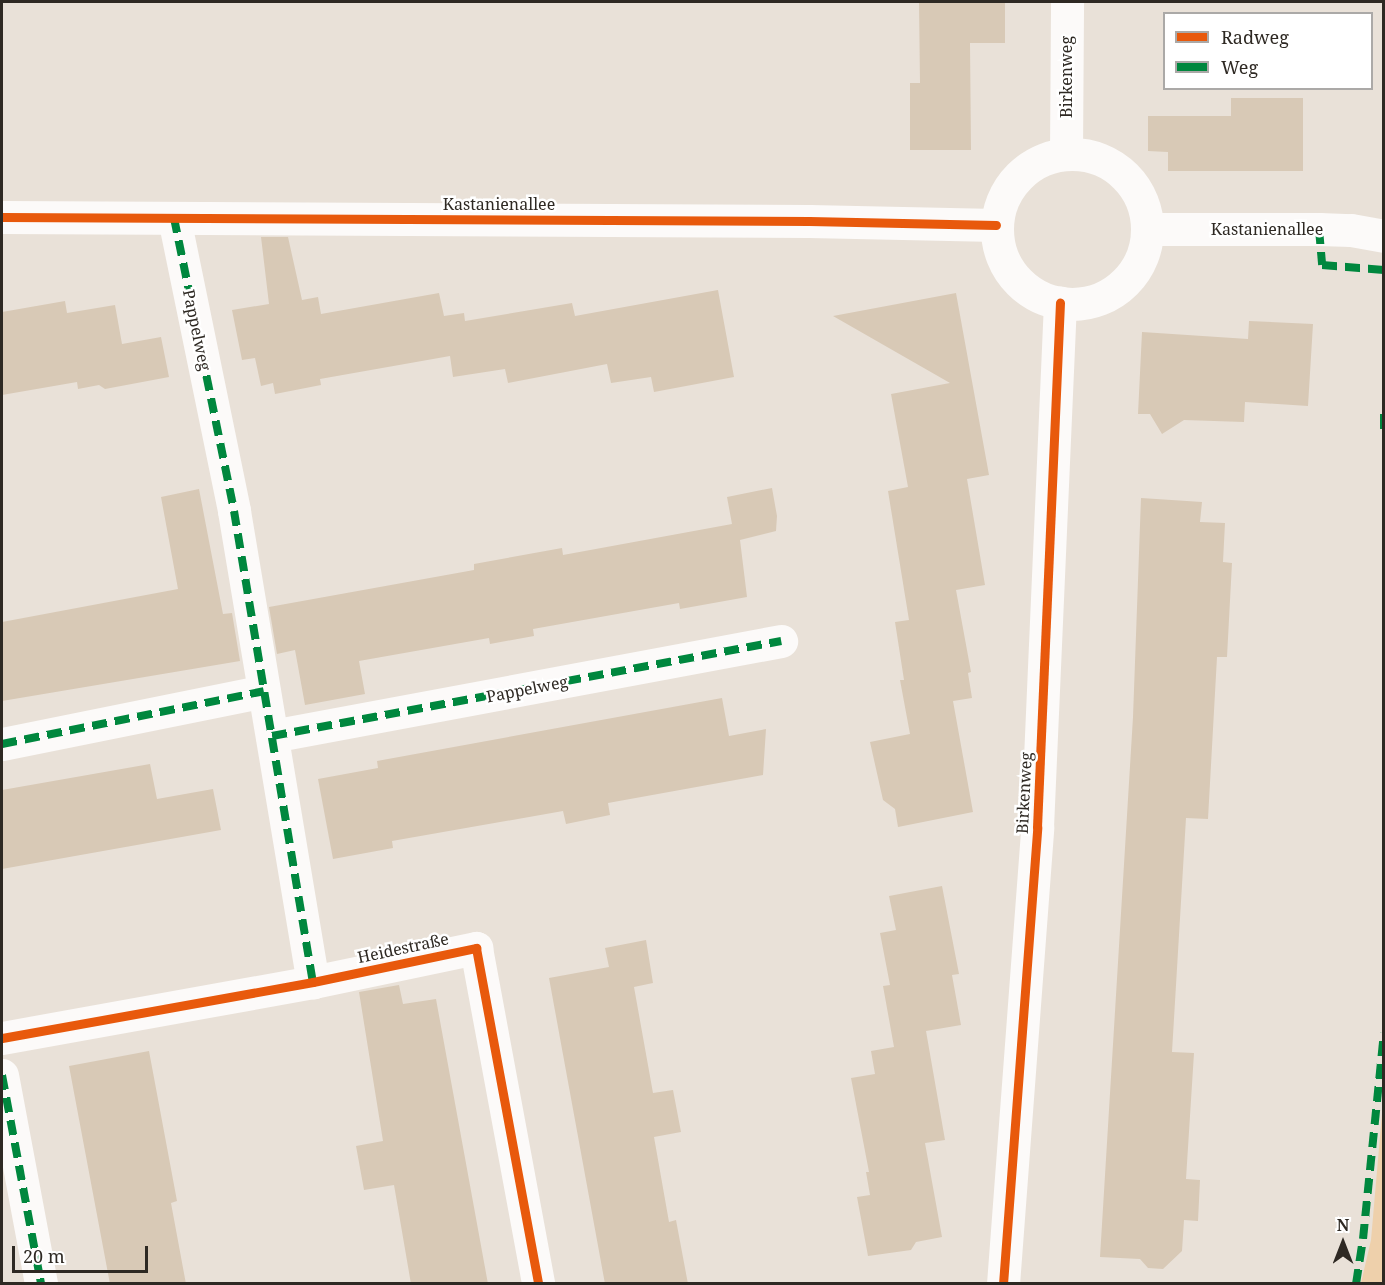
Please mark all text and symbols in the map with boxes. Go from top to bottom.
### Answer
legend [1163,12,1373,90]
text: Radweg [1221,25,1289,49]
street label: Birkenweg [1056,36,1076,118]
text: Weg [1221,55,1258,79]
street label: Kastanienallee [443,194,555,214]
street label: Kastanienallee [1211,219,1323,239]
street label: Pappelweg [179,288,215,372]
street label: Pappelweg [485,672,569,706]
street label: Birkenweg [1012,752,1036,834]
street label: Heidestraße [356,929,450,967]
north arrow [1313,1213,1373,1273]
text: N [1337,1214,1349,1236]
scale bar [15,1234,152,1272]
text: 20 m [23,1244,65,1268]

